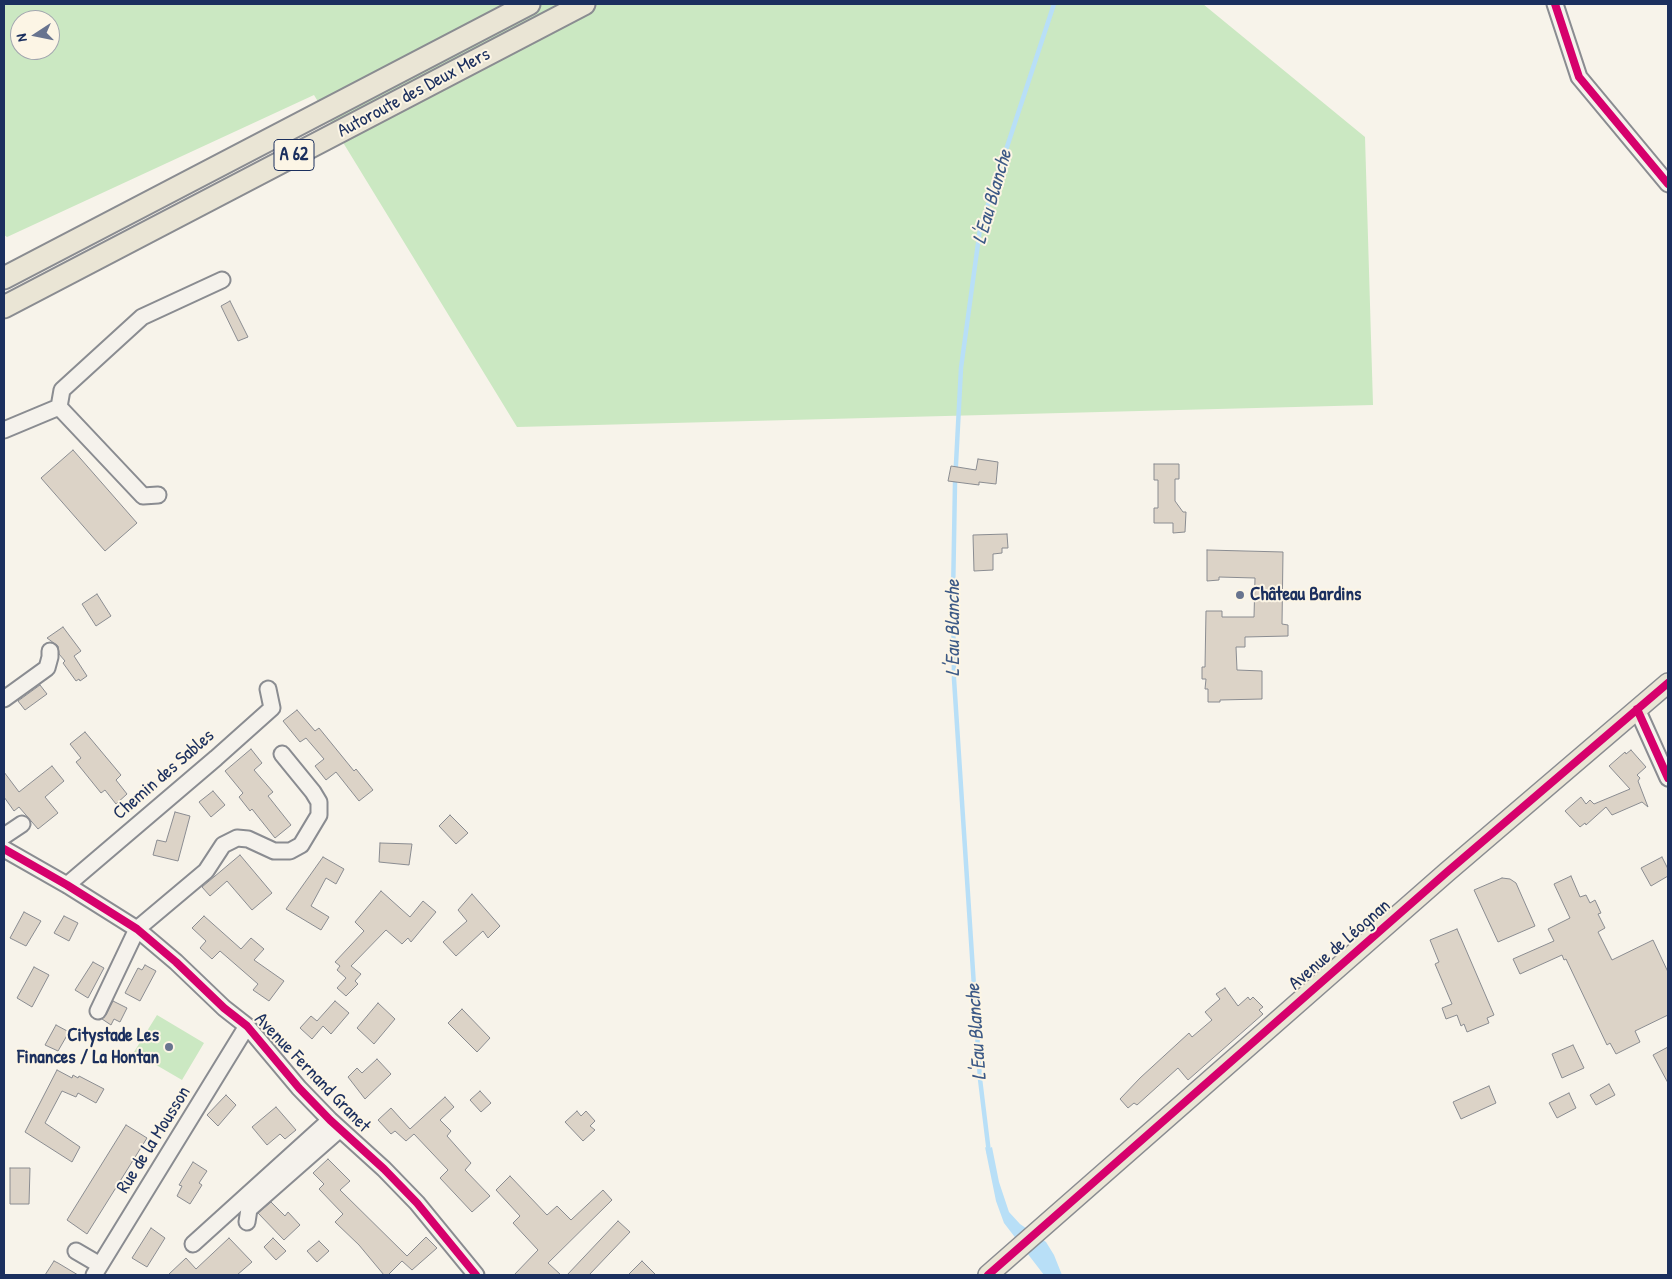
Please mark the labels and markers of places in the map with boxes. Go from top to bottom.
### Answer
place label: Château Bardins [1250,584,1361,606]
marker: Château Bardins [1234,589,1246,601]
place label: Citystade Les Finances / La Hontan [17,1025,159,1069]
marker: Citystade Les Finances / La Hontan [163,1041,175,1053]

